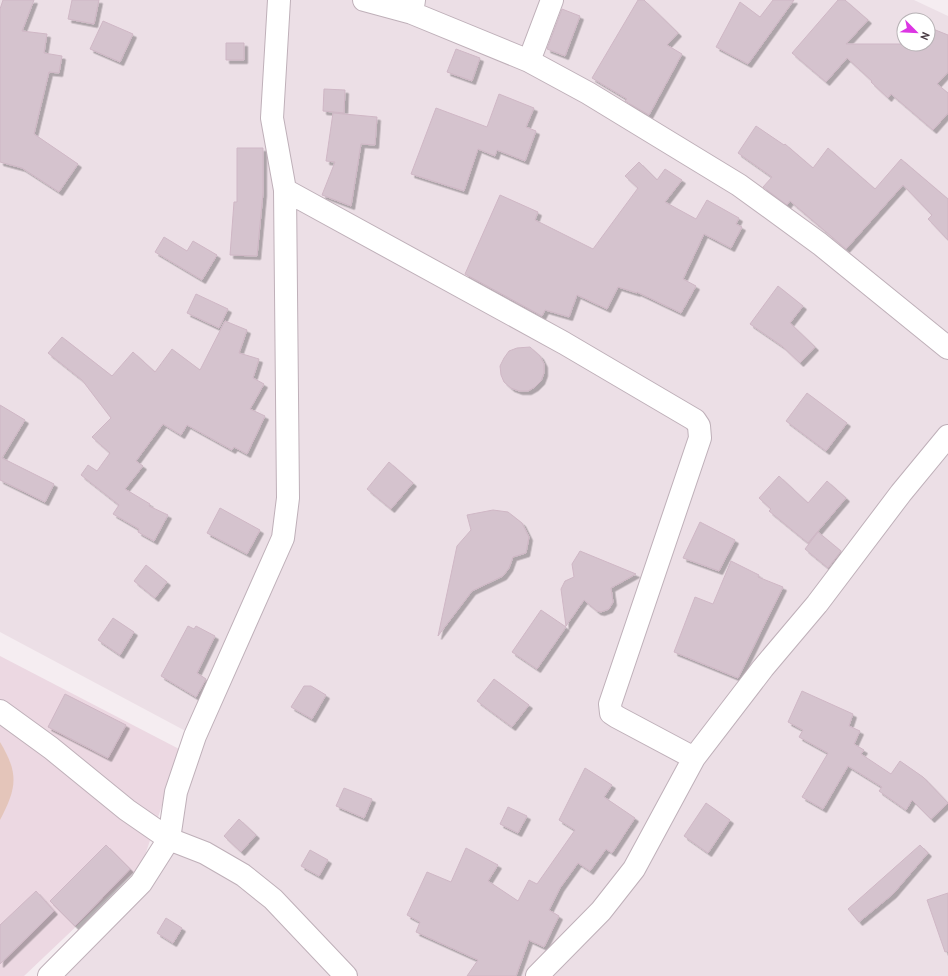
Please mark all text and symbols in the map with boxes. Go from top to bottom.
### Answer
north arrow [896,12,936,52]
text: N [917,30,933,42]

